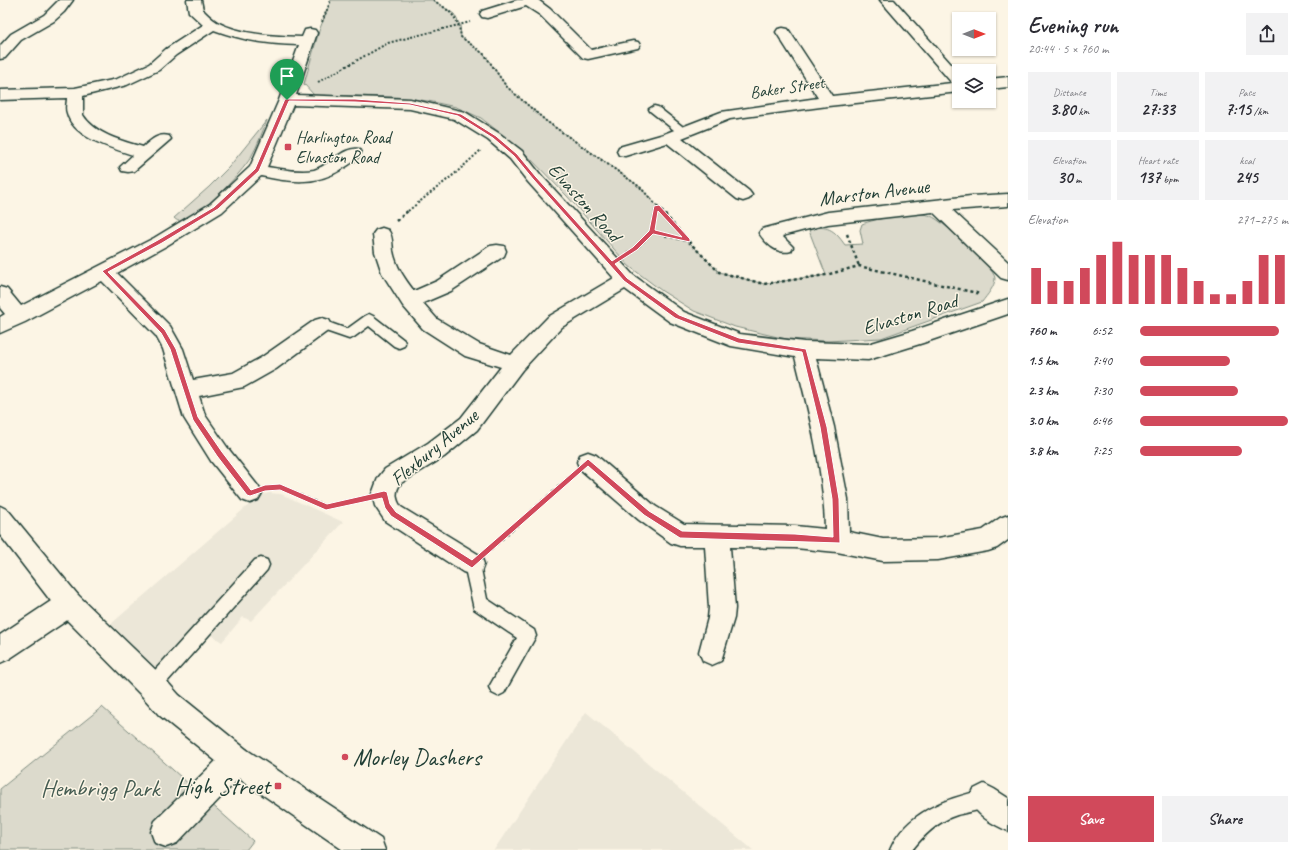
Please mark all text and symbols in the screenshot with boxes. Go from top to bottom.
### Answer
north arrow [952,12,996,56]
map controls [952,12,996,108]
text: Evening run [1028,12,1118,40]
button: share [1246,13,1288,55]
text: 20:44 · 5 × 760 m [1028,41,1109,57]
pin [270,59,304,100]
button: layers [952,64,996,108]
icon: arrive [276,65,298,87]
street label: Baker Street [749,72,828,103]
text: Distance [1053,85,1086,99]
text: Time [1150,85,1166,99]
text: Pace [1238,85,1255,99]
text: 3.80 [1049,99,1076,120]
text: 27:33 [1141,99,1175,120]
text: 7:15 [1225,99,1251,120]
text: km [1076,104,1089,118]
text: /km [1251,104,1268,118]
place label: Harlington Road Elvaston Road [296,127,393,168]
marker: Harlington Road Elvaston Road [283,142,293,152]
text: Elevation [1052,153,1086,167]
text: Heart rate [1138,153,1178,167]
text: kcal [1239,153,1254,167]
street label: Elvaston Road [543,158,629,249]
text: 30 [1057,167,1073,188]
text: 137 [1138,167,1161,188]
text: 245 [1235,167,1258,188]
text: m [1073,172,1081,186]
text: bpm [1161,172,1178,186]
street label: Marston Avenue [818,173,932,212]
text: Elevation [1028,212,1068,228]
text: 271–275 m [1237,212,1288,228]
street label: Elvaston Road [860,287,964,341]
text: 760 m [1028,323,1056,339]
text: 6:52 [1092,323,1112,339]
text: 1.5 km [1028,353,1058,369]
text: 7:40 [1092,353,1112,369]
text: 2.3 km [1028,383,1058,399]
text: 7:30 [1092,383,1112,399]
street label: Flexbury Avenue [385,402,485,491]
text: 3.0 km [1028,413,1058,429]
text: 6:46 [1092,413,1112,429]
text: 3.8 km [1028,443,1058,459]
text: 7:25 [1092,443,1112,459]
place label: Morley Dashers [353,742,483,772]
marker: Morley Dashers [340,752,350,762]
place label: High Street [175,771,272,801]
park label: Hembrigg Park [41,773,162,803]
marker: High Street [273,781,283,791]
button: Save [1028,796,1154,842]
button: Share [1162,796,1288,842]

